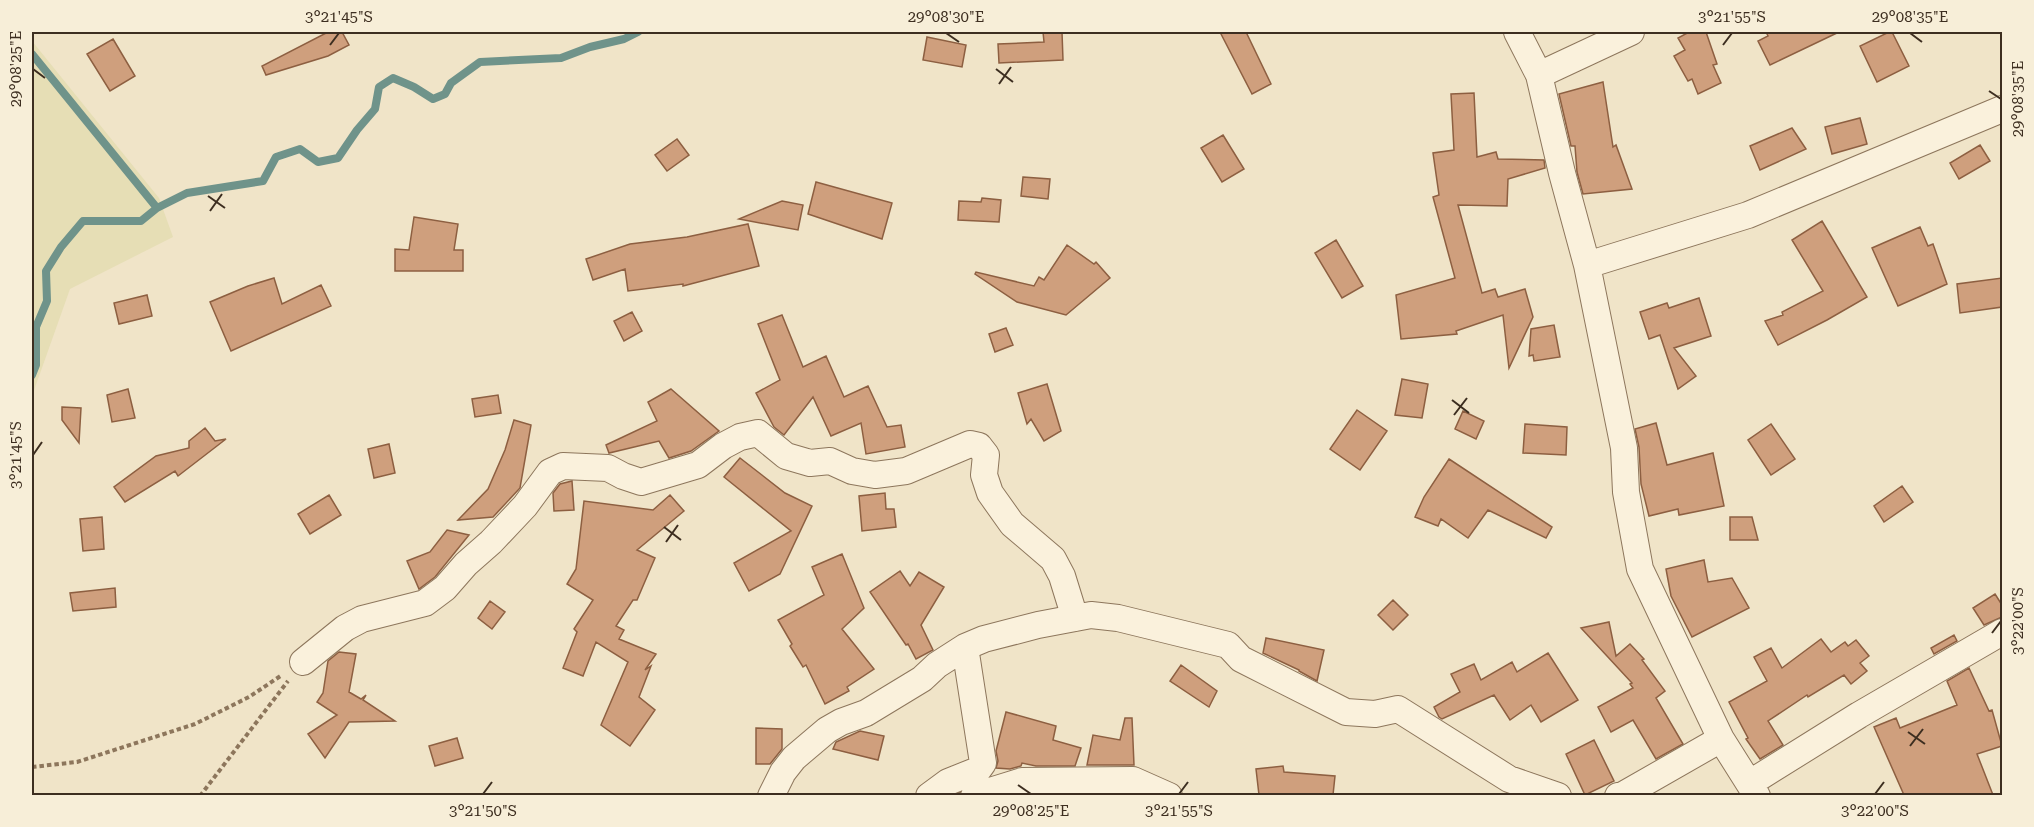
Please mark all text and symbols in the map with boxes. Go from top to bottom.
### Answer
text: 3°21'45"S [305,8,373,26]
text: 29°08'30"E [908,8,984,26]
text: 3°21'55"S [1698,8,1766,26]
text: 29°08'35"E [1872,8,1948,26]
text: 29°08'25"E [7,31,25,107]
text: 29°08'35"E [2009,61,2027,137]
text: 3°21'45"S [7,421,25,489]
text: 3°22'00"S [2009,587,2027,655]
text: 3°21'50"S [449,802,517,820]
text: 29°08'25"E [993,802,1069,820]
text: 3°21'55"S [1145,802,1213,820]
text: 3°22'00"S [1841,802,1909,820]

